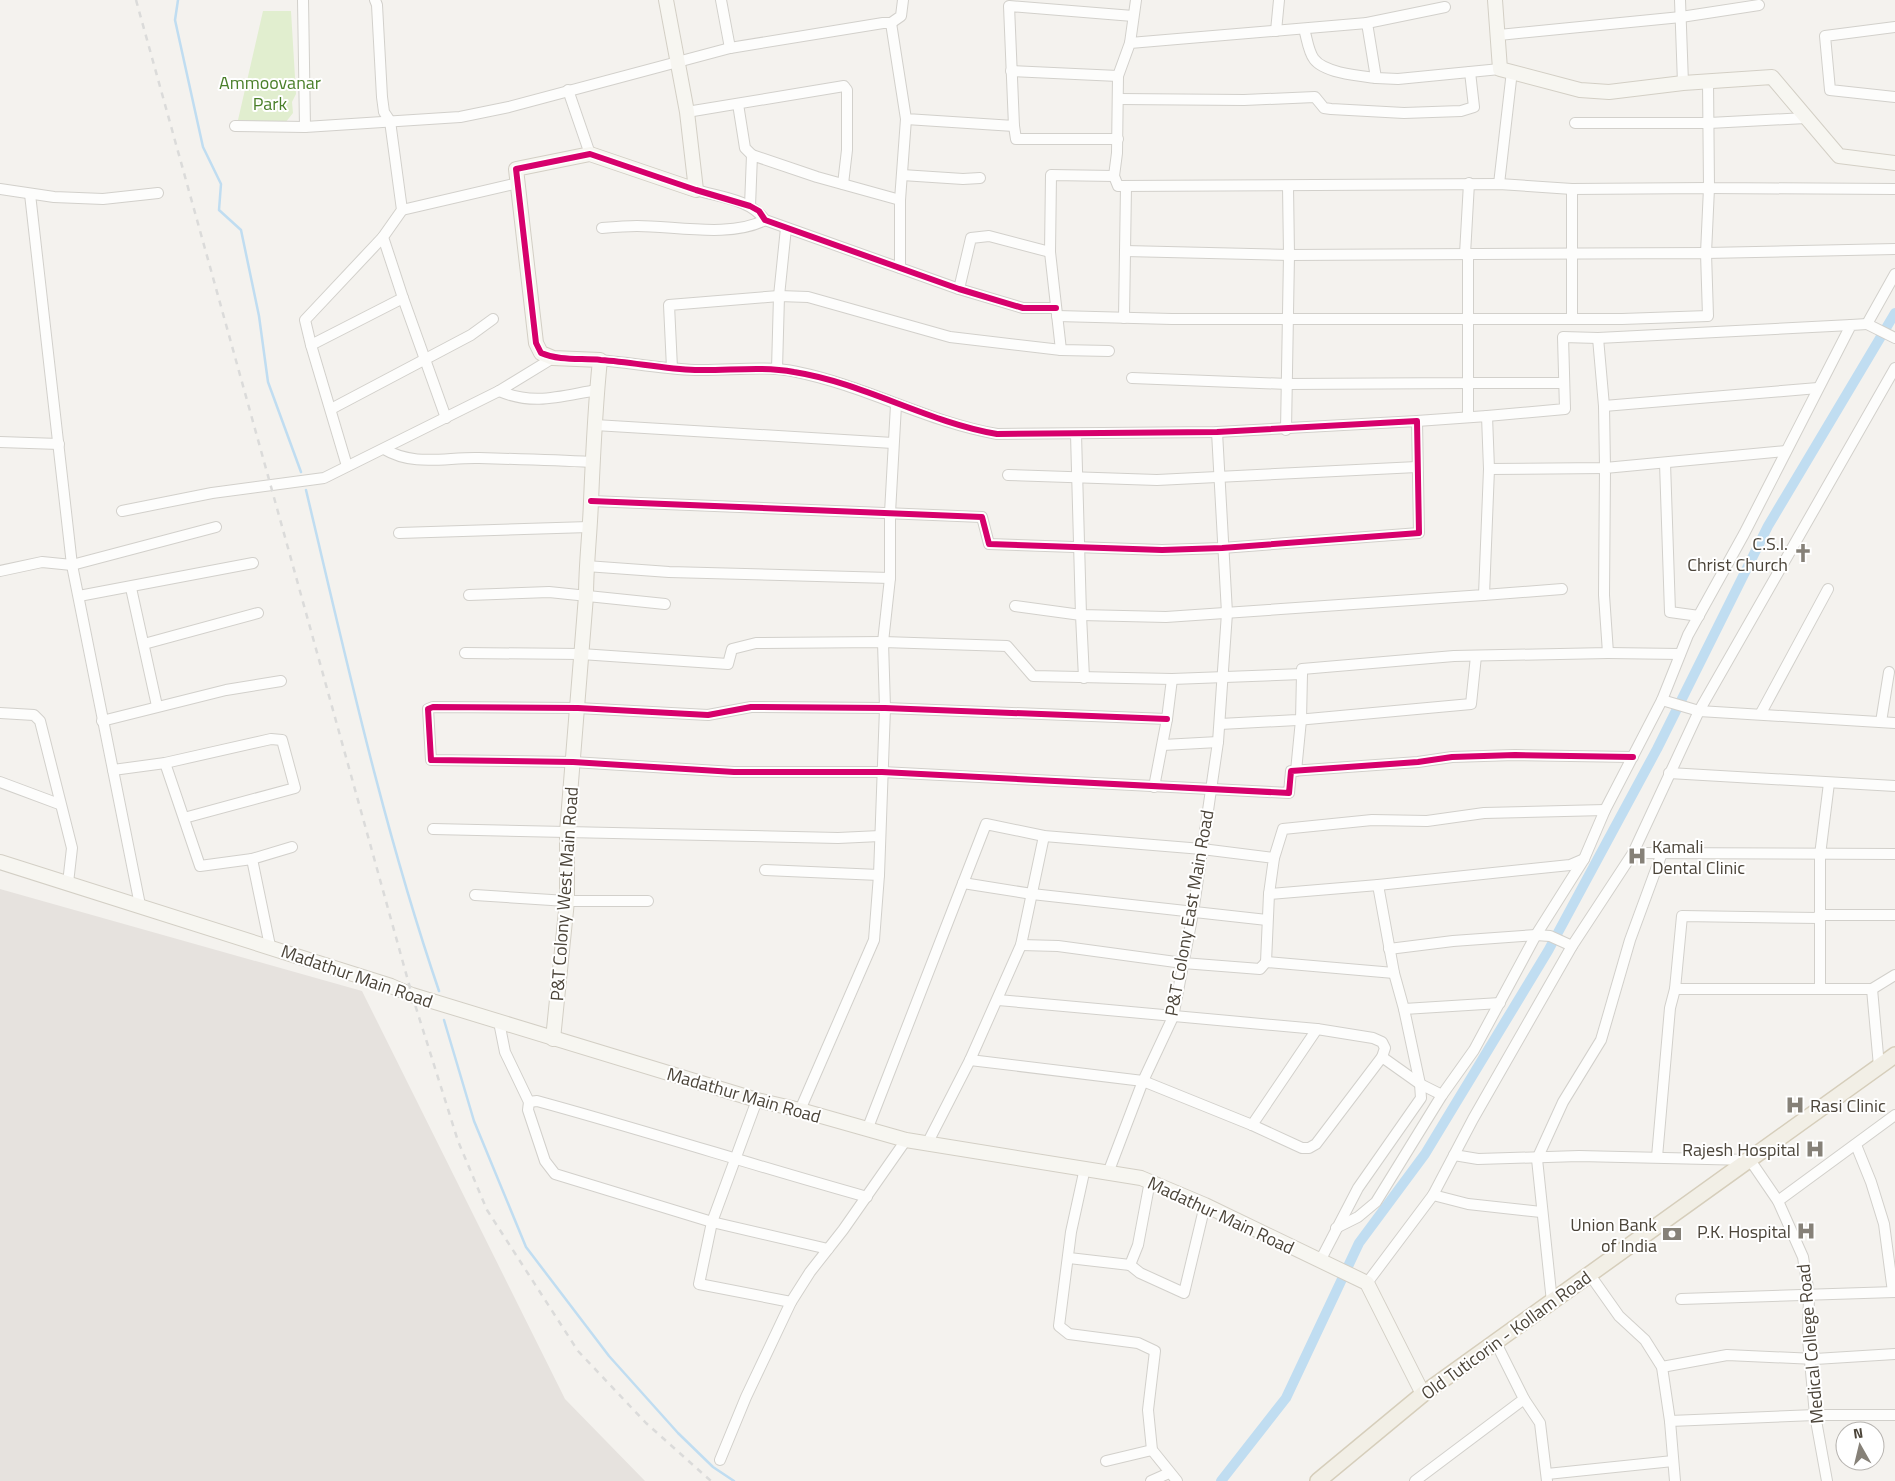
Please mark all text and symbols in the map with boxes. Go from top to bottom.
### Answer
park label: Ammoovanar Park [219,69,321,117]
place label: C.S.I. Christ Church [1687,530,1788,578]
church icon: C.S.I. Christ Church [1792,542,1814,564]
street label: P&T Colony West Main Road [543,786,585,1002]
street label: P&T Colony East Main Road [1158,808,1220,1018]
place label: Kamali Dental Clinic [1652,833,1745,881]
hospital icon: Kamali Dental Clinic [1626,845,1648,867]
street label: Madathur Main Road [277,937,437,1015]
street label: Madathur Main Road [664,1060,824,1130]
place label: Rasi Clinic [1810,1092,1886,1119]
hospital icon: Rasi Clinic [1784,1094,1806,1116]
place label: Rajesh Hospital [1682,1136,1800,1163]
hospital icon: Rajesh Hospital [1804,1138,1826,1160]
street label: Madathur Main Road [1143,1169,1299,1261]
place label: Union Bank of India [1570,1211,1657,1259]
place label: P.K. Hospital [1697,1218,1791,1245]
hospital icon: P.K. Hospital [1795,1220,1817,1242]
bank icon: Union Bank of India [1661,1223,1683,1245]
street label: Medical College Road [1790,1263,1830,1425]
street label: Old Tuticorin - Kollam Road [1415,1264,1597,1406]
north arrow [1835,1421,1885,1471]
text: N [1852,1422,1864,1444]

